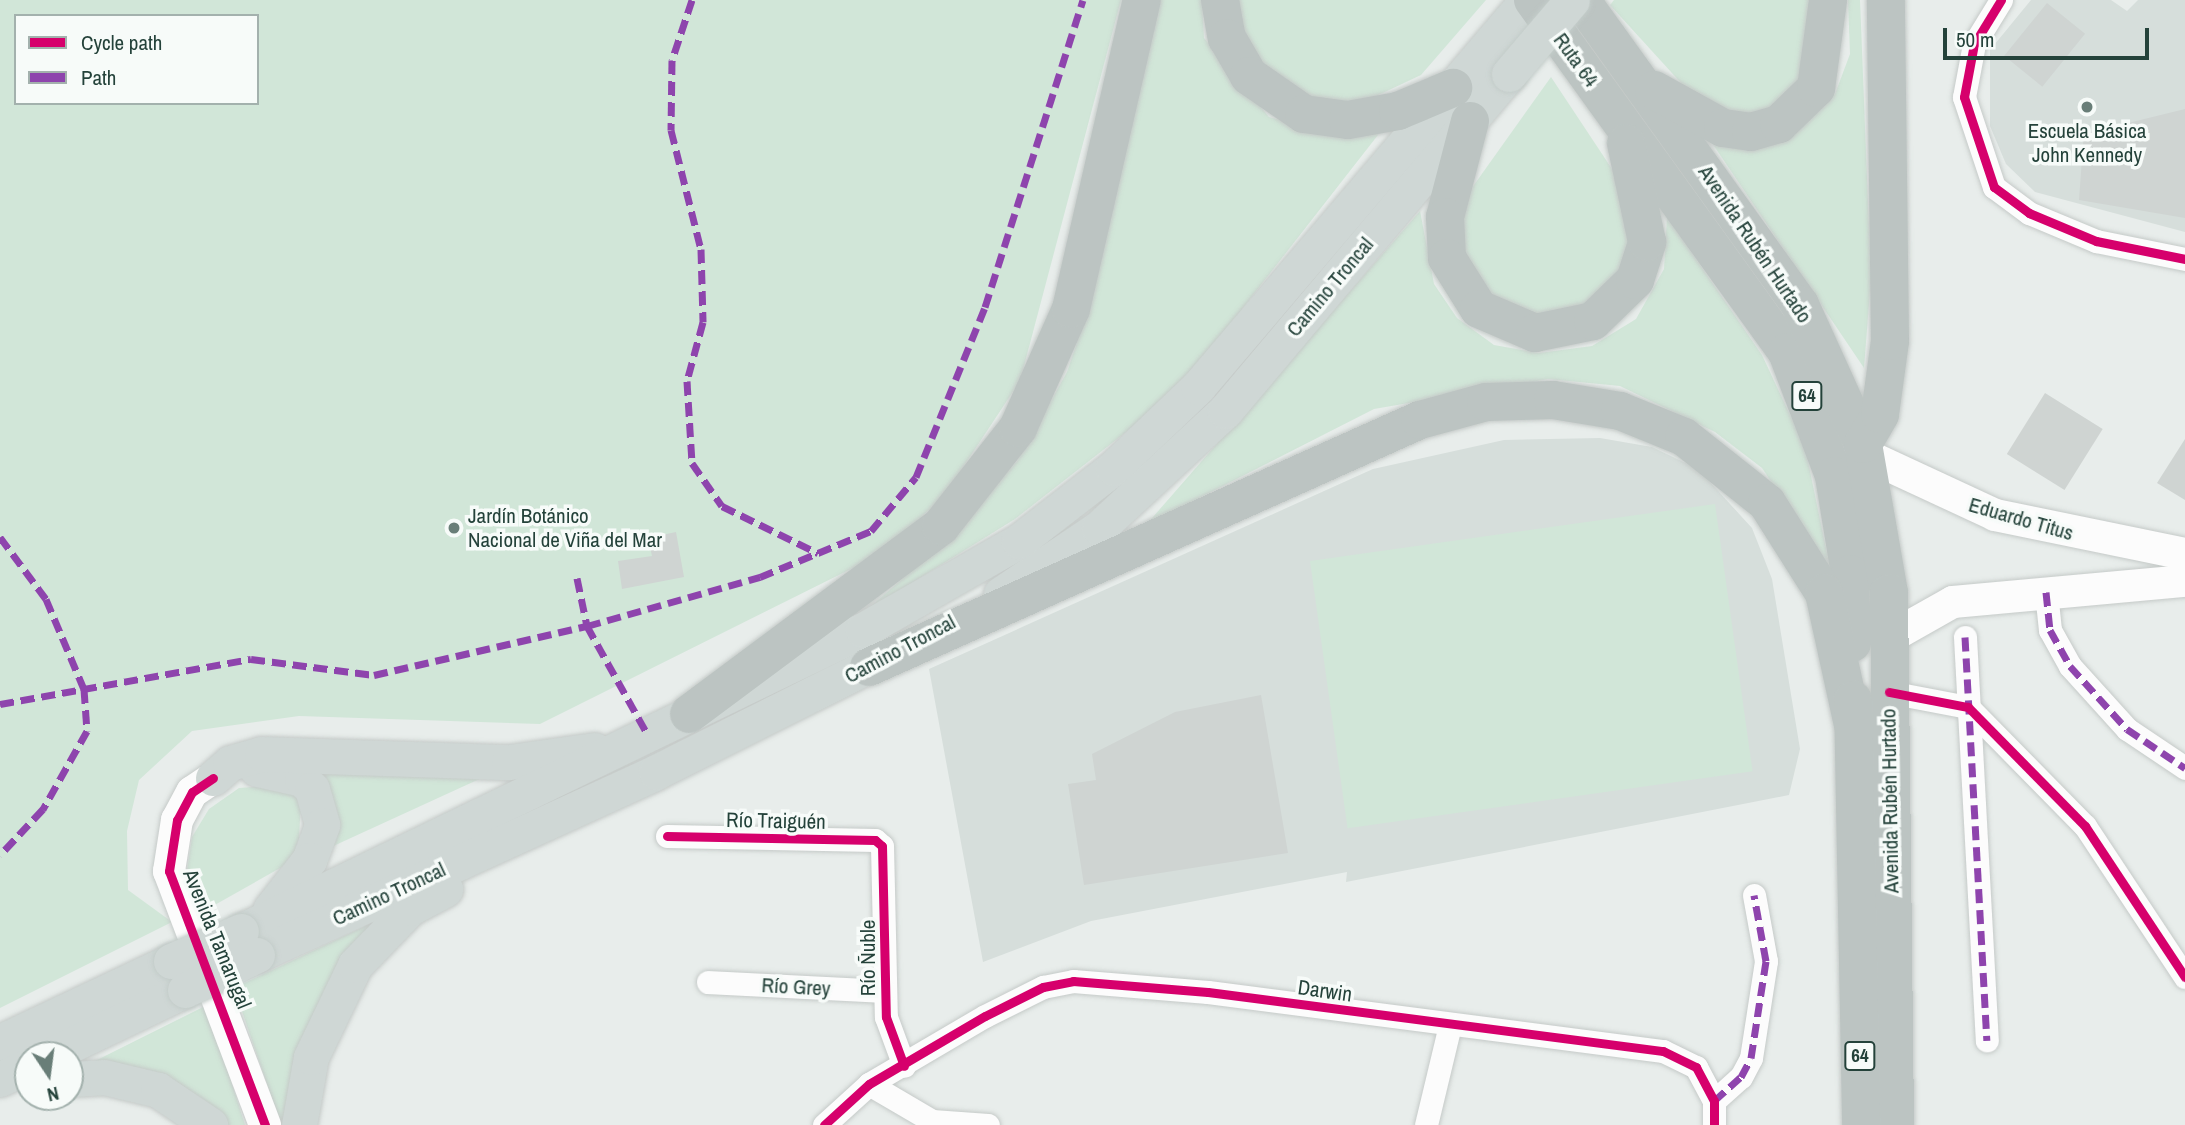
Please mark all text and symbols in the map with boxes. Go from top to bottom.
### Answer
legend [14,14,259,105]
scale bar [1947,14,2154,58]
text: 50 m [1956,25,1994,54]
text: Cycle path [81,28,162,57]
street label: Ruta 64 [1548,28,1604,92]
text: Path [81,63,116,92]
marker: Escuela Básica John Kennedy [2079,99,2095,115]
place label: Escuela Básica John Kennedy [2028,118,2146,168]
street label: Avenida Rubén Hurtado [1693,160,1817,328]
street label: Camino Troncal [1281,232,1379,342]
road number: 64 [1791,380,1823,412]
street label: Eduardo Titus [1966,492,2076,546]
place label: Jardín Botánico Nacional de Viña del Mar [468,503,662,553]
marker: Jardín Botánico Nacional de Viña del Mar [446,520,462,536]
street label: Camino Troncal [840,609,960,689]
street label: Avenida Rubén Hurtado [1876,709,1904,893]
street label: Río Traiguén [726,808,826,834]
street label: Camino Troncal [328,857,450,931]
street label: Avenida Tamarugal [178,865,256,1013]
street label: Río Ñuble [855,920,881,996]
street label: Río Grey [761,973,831,1001]
street label: Darwin [1296,975,1354,1007]
road number: 64 [1844,1040,1876,1072]
north arrow [14,1041,84,1111]
text: N [45,1081,62,1108]

